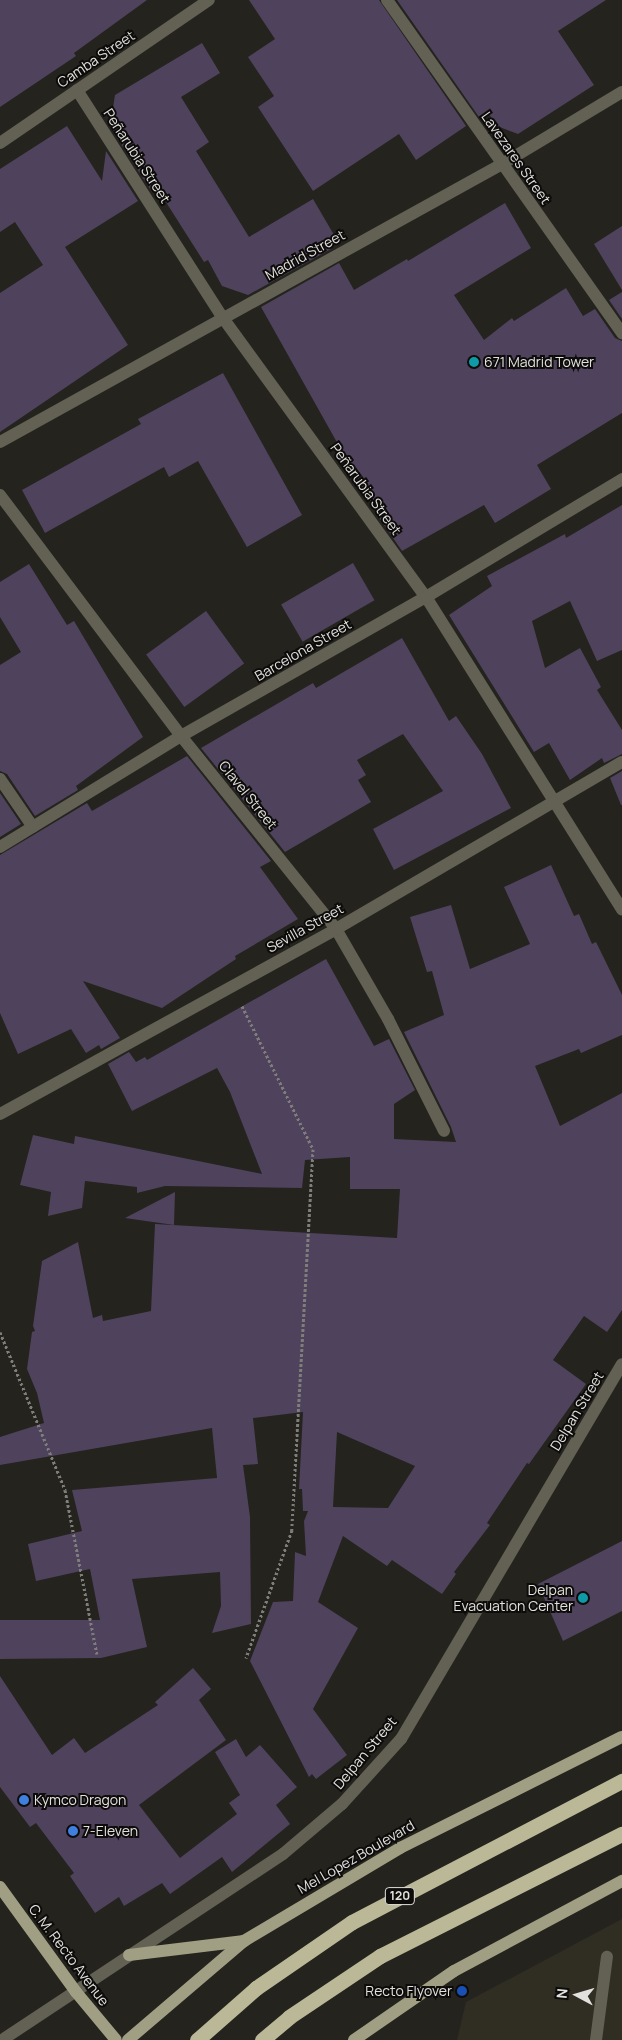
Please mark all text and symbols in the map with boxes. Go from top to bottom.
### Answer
street label: Camba Street [54,27,138,91]
street label: Peñarubia Street [100,106,174,206]
street label: Lavezares Street [478,109,554,207]
street label: Madrid Street [262,226,348,284]
place label: 671 Madrid Tower [484,354,594,370]
marker: 671 Madrid Tower [468,356,480,368]
street label: Peñarubia Street [327,440,405,538]
street label: Barcelona Street [252,616,354,684]
street label: Clavel Street [215,757,281,833]
street label: Sevilla Street [264,900,346,956]
street label: Delpan Street [547,1368,607,1454]
place label: Delpan Evacuation Center [454,1582,573,1614]
marker: Delpan Evacuation Center [577,1592,589,1604]
street label: Delpan Street [330,1713,400,1793]
place label: Kymco Dragon [34,1792,126,1808]
marker: Kymco Dragon [18,1794,30,1806]
street label: Mel Lopez Boulevard [295,1817,417,1897]
place label: 7-Eleven [83,1823,138,1839]
marker: 7-Eleven [67,1825,79,1837]
road number: 120 [384,1886,416,1905]
street label: C. M. Recto Avenue [25,1901,113,2009]
north arrow [552,1970,602,2020]
place label: Recto Flyover [365,1983,452,1999]
marker: Recto Flyover [456,1985,468,1997]
text: N [552,1987,572,1999]

